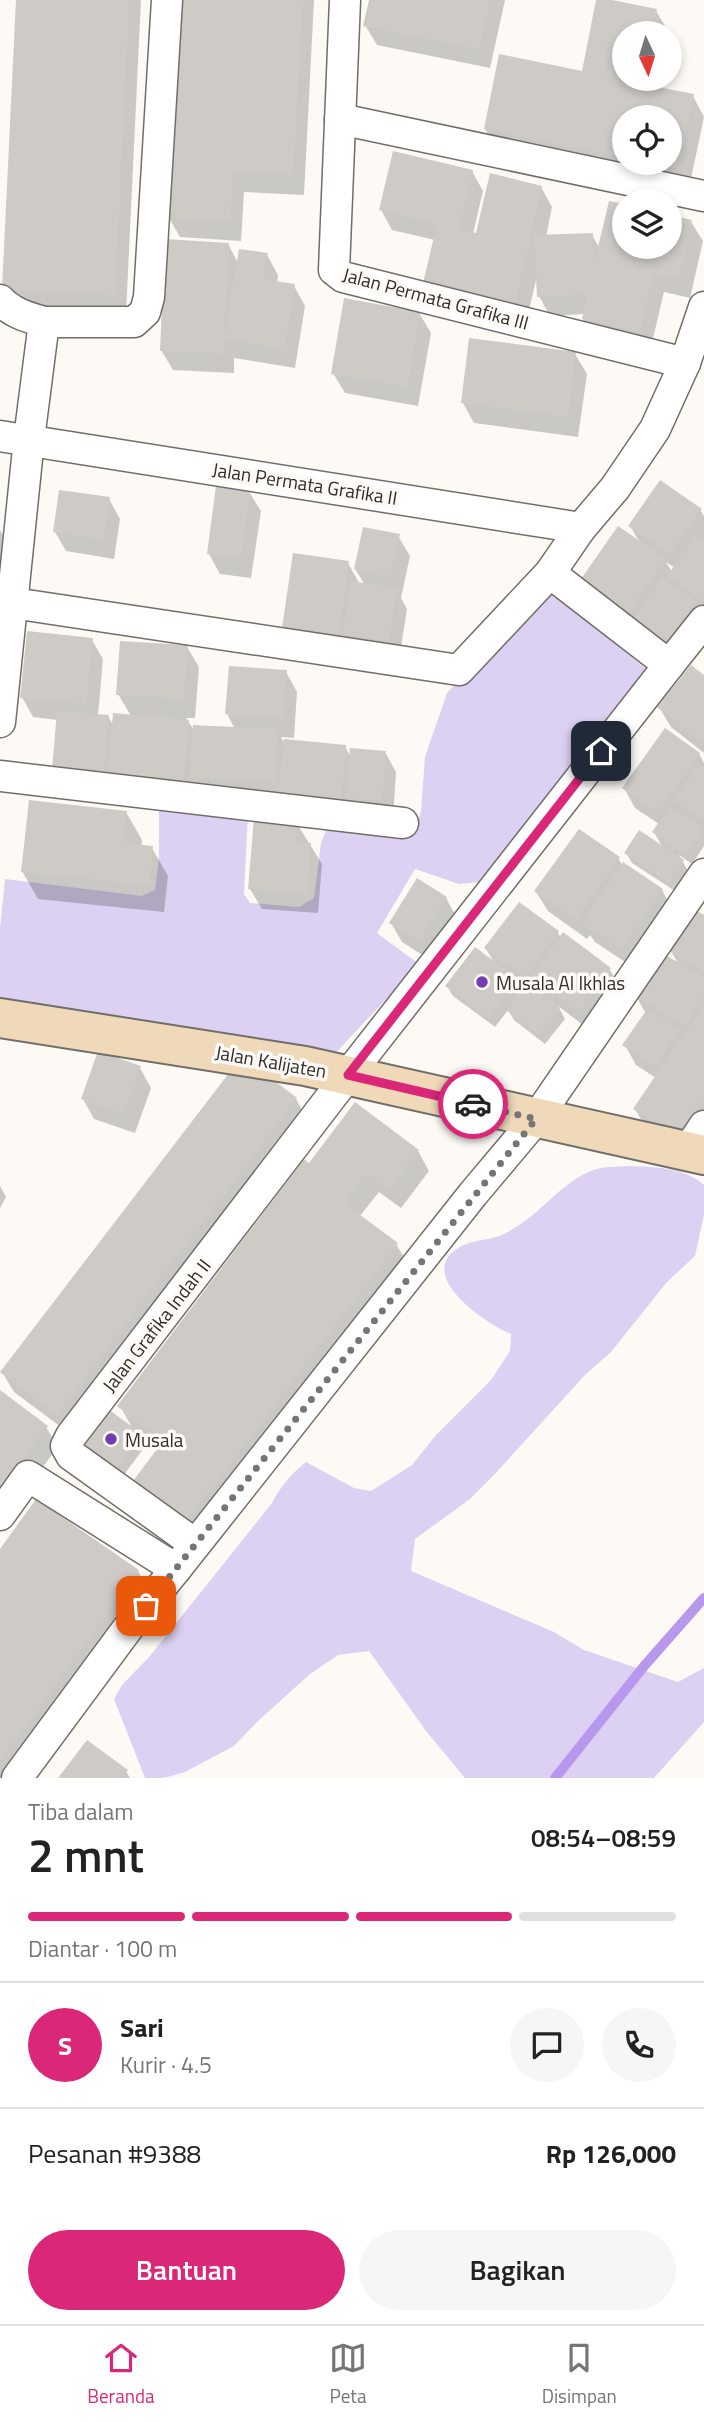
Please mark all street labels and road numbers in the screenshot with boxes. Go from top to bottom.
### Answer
street label: Jalan Permata Grafika III [340,259,532,337]
street label: Jalan Permata Grafika II [210,454,400,512]
street label: Jalan Kalijaten [213,1037,329,1085]
street label: Jalan Grafika Indah II [95,1252,217,1398]

